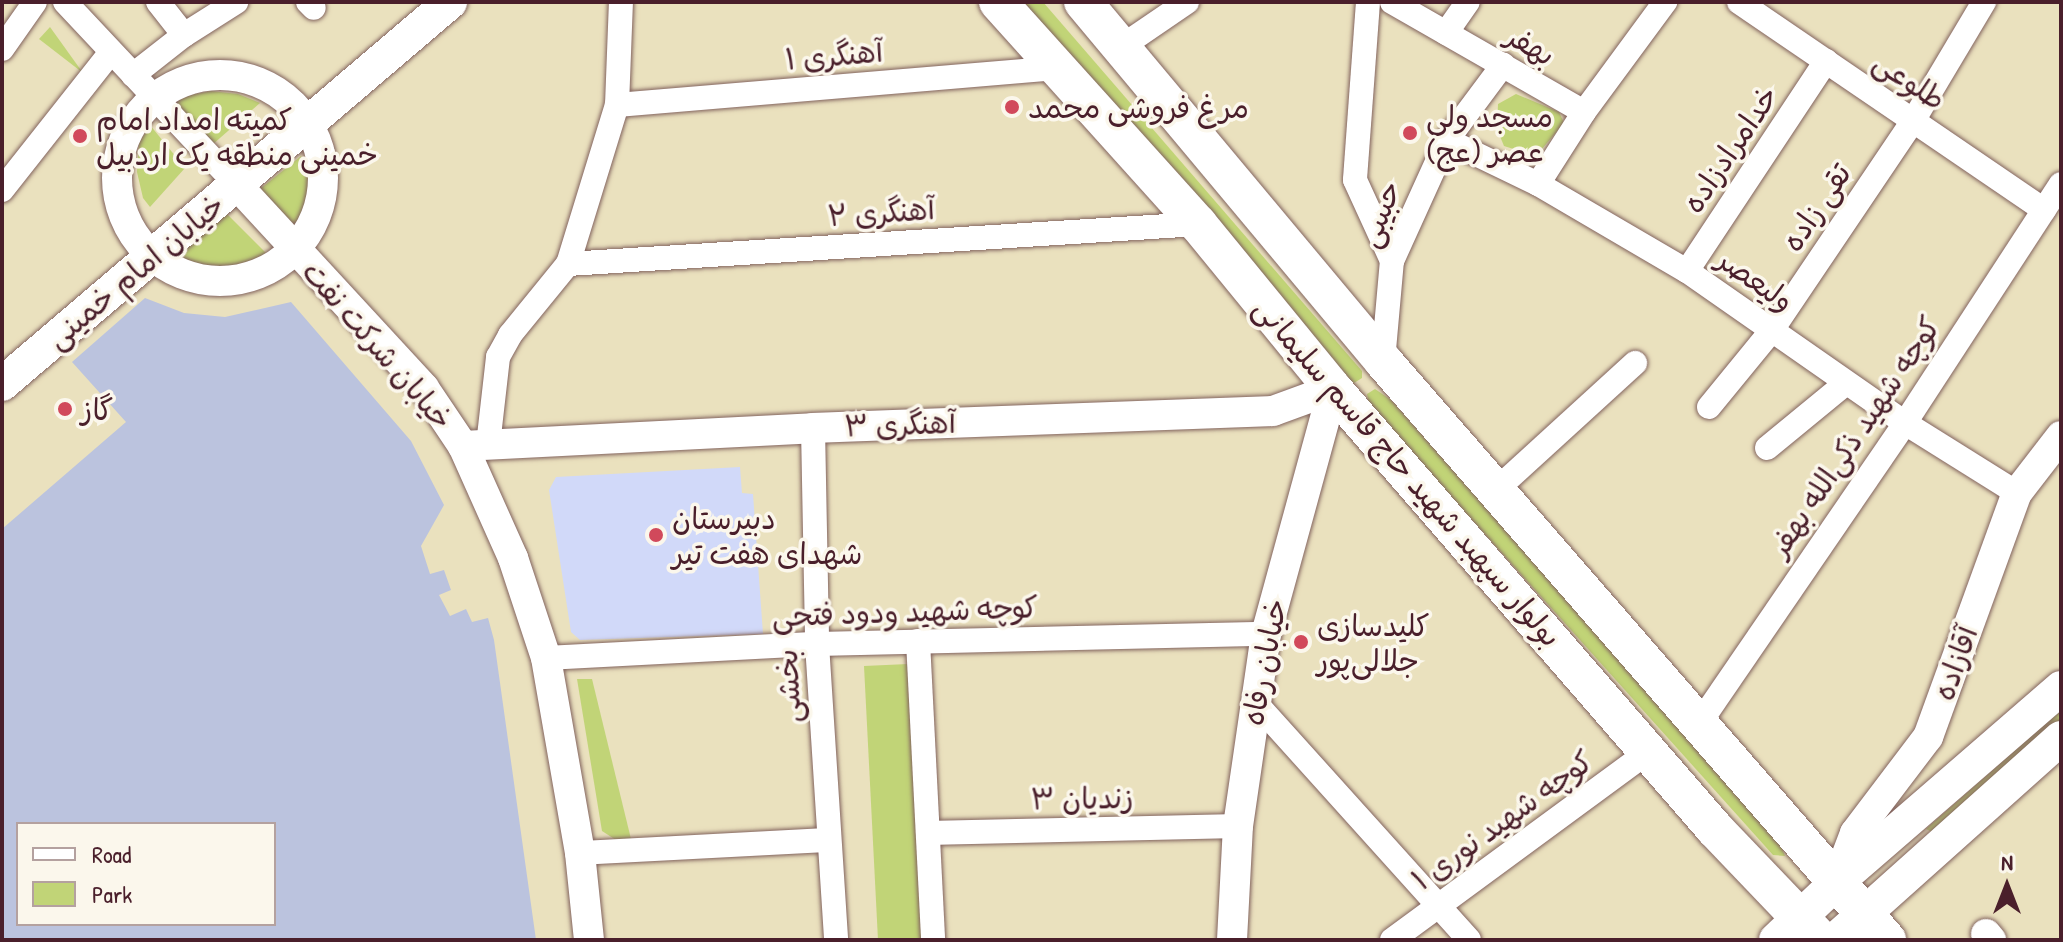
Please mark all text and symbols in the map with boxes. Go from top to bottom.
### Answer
street label: بهفر [1500,17,1562,73]
street label: آهنگری ۱ [784,33,884,77]
street label: طلوعی [1867,43,1953,117]
street label: خدامرادزاده [1674,79,1786,219]
place label: مرغ فروشی محمد [1028,89,1249,125]
marker: مرغ فروشی محمد [1003,98,1021,116]
place label: مسجد ولی عصر (عج) [1426,98,1553,168]
place label: کمیته امداد امام خمینی منطقه یک اردبیل [96,101,378,172]
marker: مسجد ولی عصر (عج) [1401,124,1419,142]
marker: کمیته امداد امام خمینی منطقه یک اردبیل [71,127,89,145]
street label: تقی زاده [1774,156,1858,258]
street label: حبیبی [1350,176,1408,252]
street label: خیابان امام خمینی [39,186,231,356]
street label: آهنگری ۲ [826,190,936,234]
street label: ولیعصر [1711,241,1801,319]
street label: خیابان شرکت نفت [295,254,461,436]
street label: بولوار سپهبد شهید حاج قاسم سلیمانی [1247,290,1569,654]
street label: کوچه شهید ذکی‌الله بهفر [1760,309,1948,563]
place label: گاز [81,391,113,427]
marker: گاز [56,400,74,418]
street label: آهنگری ۳ [844,404,956,444]
place label: دبیرستان شهدای هفت تیر [672,500,863,570]
marker: دبیرستان شهدای هفت تیر [647,526,665,544]
street label: کوچه شهید ودود فتحی [771,588,1039,634]
street label: خیابان رفاه [1234,596,1294,728]
place label: کلیدسازی جلالی‌پور [1317,607,1430,678]
street label: آقازاده [1925,621,1985,705]
marker: کلیدسازی جلالی‌پور [1292,633,1310,651]
street label: بخشی [768,648,808,724]
street label: کوچه شهید نوری ۱ [1404,742,1600,898]
street label: زندیان ۳ [1030,779,1134,817]
legend [16,822,276,926]
text: Road [92,838,131,870]
north arrow [1967,846,2047,926]
text: N [2001,847,2013,877]
text: Park [92,878,132,910]

